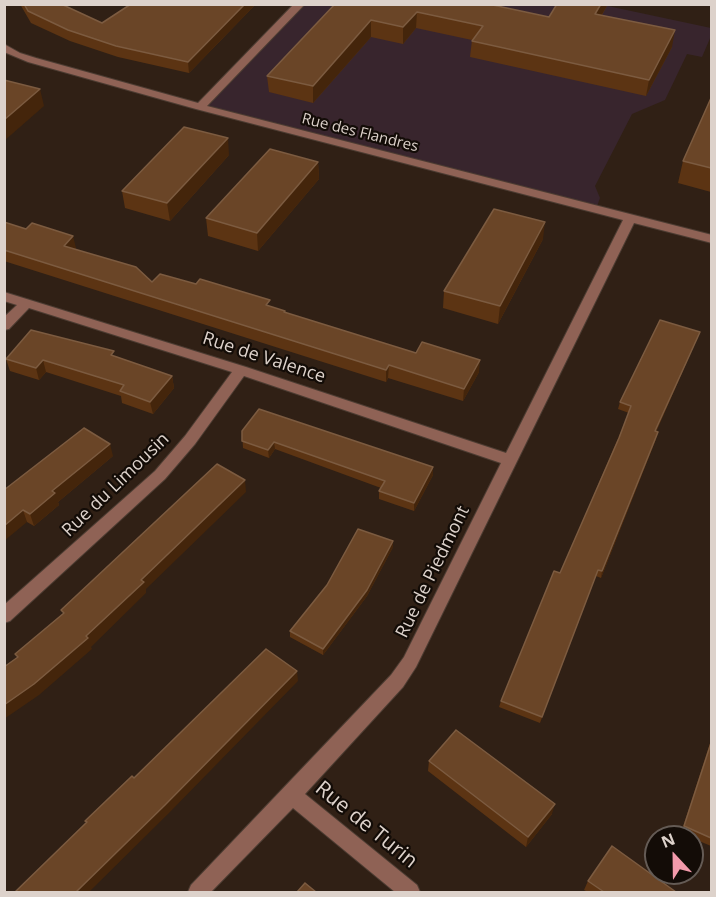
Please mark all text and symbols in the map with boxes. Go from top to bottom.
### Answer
street label: Rue des Flandres [300,110,420,156]
street label: Rue de Valence [200,328,328,388]
street label: Rue du Limousin [58,429,174,541]
street label: Rue de Piedmont [392,502,474,642]
street label: Rue de Turin [310,776,422,874]
north arrow [644,825,704,885]
text: N [658,828,678,853]

